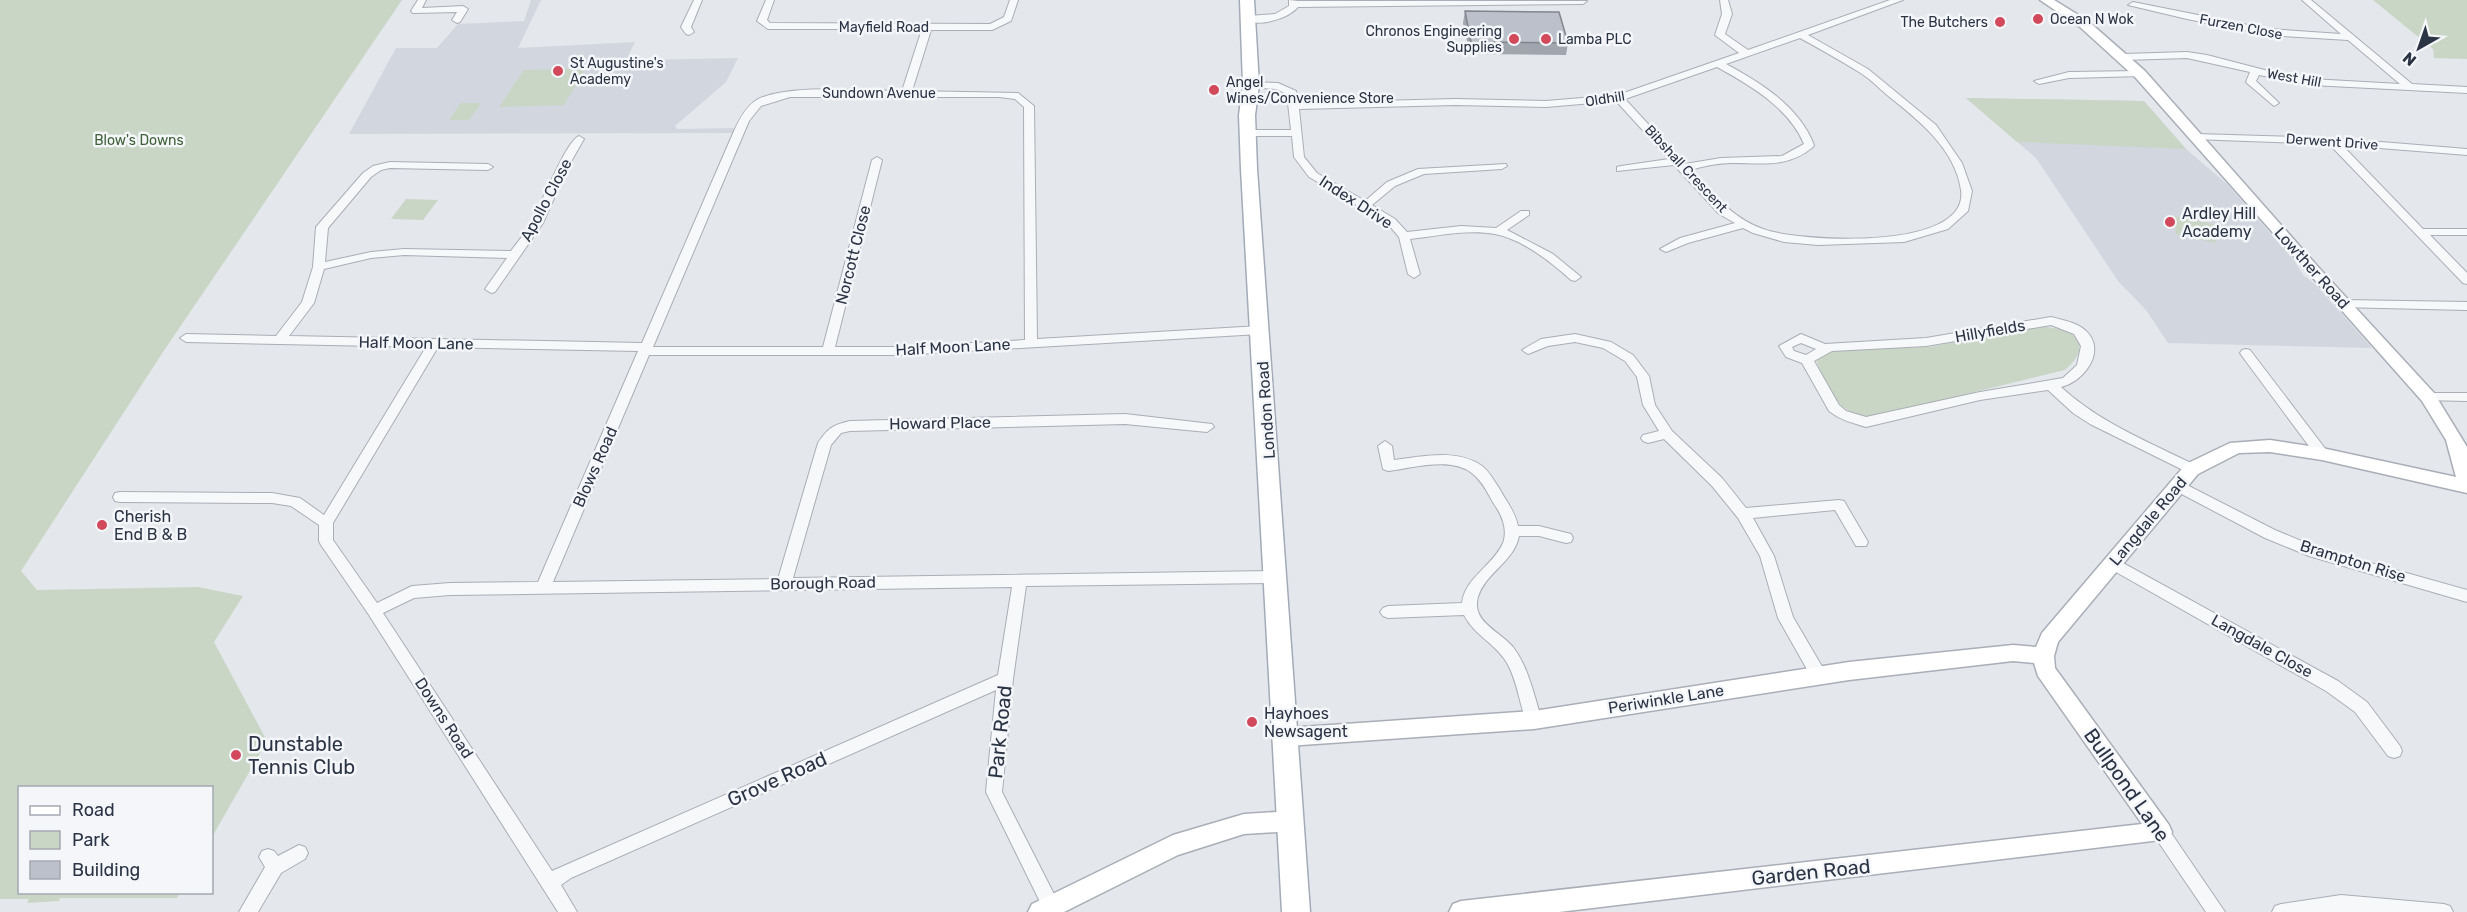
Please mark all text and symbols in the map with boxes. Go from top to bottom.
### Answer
place label: Ocean N Wok [2050,11,2135,28]
street label: Furzen Close [2198,11,2284,43]
marker: Ocean N Wok [2031,12,2045,26]
place label: The Butchers [1901,14,1988,31]
marker: The Butchers [1993,15,2007,29]
north arrow [2389,18,2449,78]
street label: Mayfield Road [839,19,929,36]
place label: Chronos Engineering Supplies [1365,23,1502,56]
place label: Lamba PLC [1558,31,1632,48]
marker: Chronos Engineering Supplies [1507,32,1521,46]
marker: Lamba PLC [1539,32,1553,46]
text: N [2399,48,2420,70]
place label: St Augustine's Academy [570,55,664,88]
marker: St Augustine's Academy [551,64,565,78]
street label: West Hill [2265,65,2323,91]
place label: Angel Wines/Convenience Store [1226,74,1394,107]
marker: Angel Wines/Convenience Store [1207,83,1221,97]
street label: Sundown Avenue [822,85,936,102]
street label: Oldhill [1584,87,1626,111]
street label: Bibshall Crescent [1641,122,1731,217]
street label: Derwent Drive [2285,130,2379,154]
park label: Blow's Downs [94,132,184,149]
street label: Apollo Close [516,155,576,245]
street label: Index Drive [1316,171,1396,233]
street label: Norcott Close [832,203,874,307]
place label: Ardley Hill Academy [2182,204,2256,241]
marker: Ardley Hill Academy [2163,215,2177,229]
street label: Lowther Road [2270,223,2354,313]
street label: Hillyfields [1953,315,2027,347]
street label: Half Moon Lane [358,332,474,354]
street label: Half Moon Lane [895,335,1011,359]
street label: London Road [1253,360,1279,460]
street label: Howard Place [889,413,991,433]
street label: Blows Road [569,424,621,510]
street label: Langdale Road [2105,473,2191,569]
place label: Cherish End B & B [114,507,187,544]
marker: Cherish End B & B [95,518,109,532]
street label: Brampton Rise [2298,536,2408,586]
street label: Borough Road [770,573,876,593]
street label: Langdale Close [2208,610,2316,682]
street label: Downs Road [411,674,477,762]
street label: Periwinkle Lane [1607,680,1725,718]
street label: Park Road [983,684,1017,780]
place label: Hayhoes Newsagent [1264,704,1348,741]
marker: Hayhoes Newsagent [1245,715,1259,729]
street label: Bullpond Lane [2079,724,2175,846]
place label: Dunstable Tennis Club [248,732,355,779]
street label: Grove Road [724,746,830,812]
marker: Dunstable Tennis Club [229,748,243,762]
legend [18,786,213,894]
text: Road [72,799,115,821]
text: Park [72,829,110,851]
street label: Garden Road [1750,854,1872,890]
text: Building [72,859,140,881]

